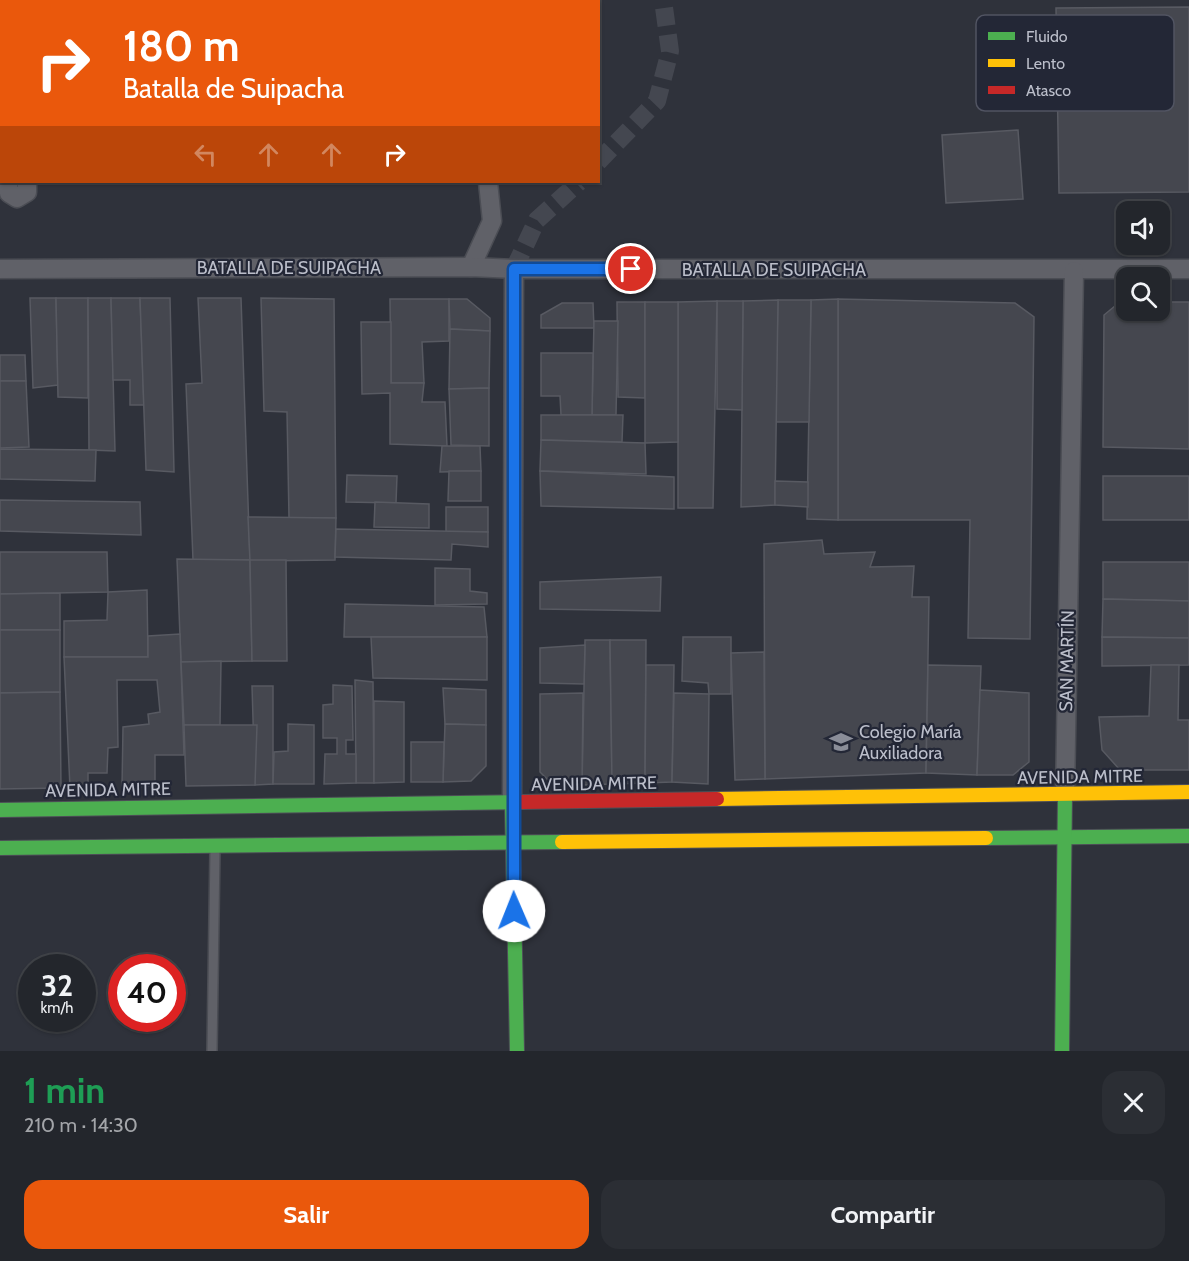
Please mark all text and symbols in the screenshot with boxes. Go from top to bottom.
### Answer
legend [976,15,1174,111]
text: 180 m [123,20,239,72]
icon: right [24,24,102,102]
text: Fluido [1026,27,1068,46]
text: Lento [1026,54,1065,73]
text: Batalla de Suipacha [123,72,344,105]
text: Atasco [1026,81,1071,100]
icon: left [189,138,222,171]
icon: ahead [252,138,285,171]
icon: ahead [315,138,348,171]
icon: right [378,138,411,171]
map controls [1116,201,1170,321]
button: sound [1116,201,1170,255]
pin [605,243,656,294]
icon: arrive [614,252,647,285]
street label: BATALLA DE SUIPACHA [197,257,381,279]
street label: BATALLA DE SUIPACHA [682,259,866,281]
button: search [1116,267,1170,321]
street label: SAN MARTÍN [1055,610,1079,712]
place label: Colegio María Auxiliadora [859,721,962,764]
school or university icon: Colegio María Auxiliadora [828,729,854,755]
street label: AVENIDA MITRE [1017,765,1143,789]
street label: AVENIDA MITRE [531,772,657,796]
street label: AVENIDA MITRE [45,778,171,802]
position arrow [482,879,546,943]
speed limit sign: 40 [108,954,186,1032]
text: 32 [41,967,73,1004]
text: km/h [41,999,73,1017]
text: 1 min [24,1068,105,1112]
button: close [1102,1071,1165,1134]
text: 210 m · 14:30 [24,1113,138,1137]
button: Salir [24,1180,589,1249]
button: Compartir [601,1180,1165,1249]

